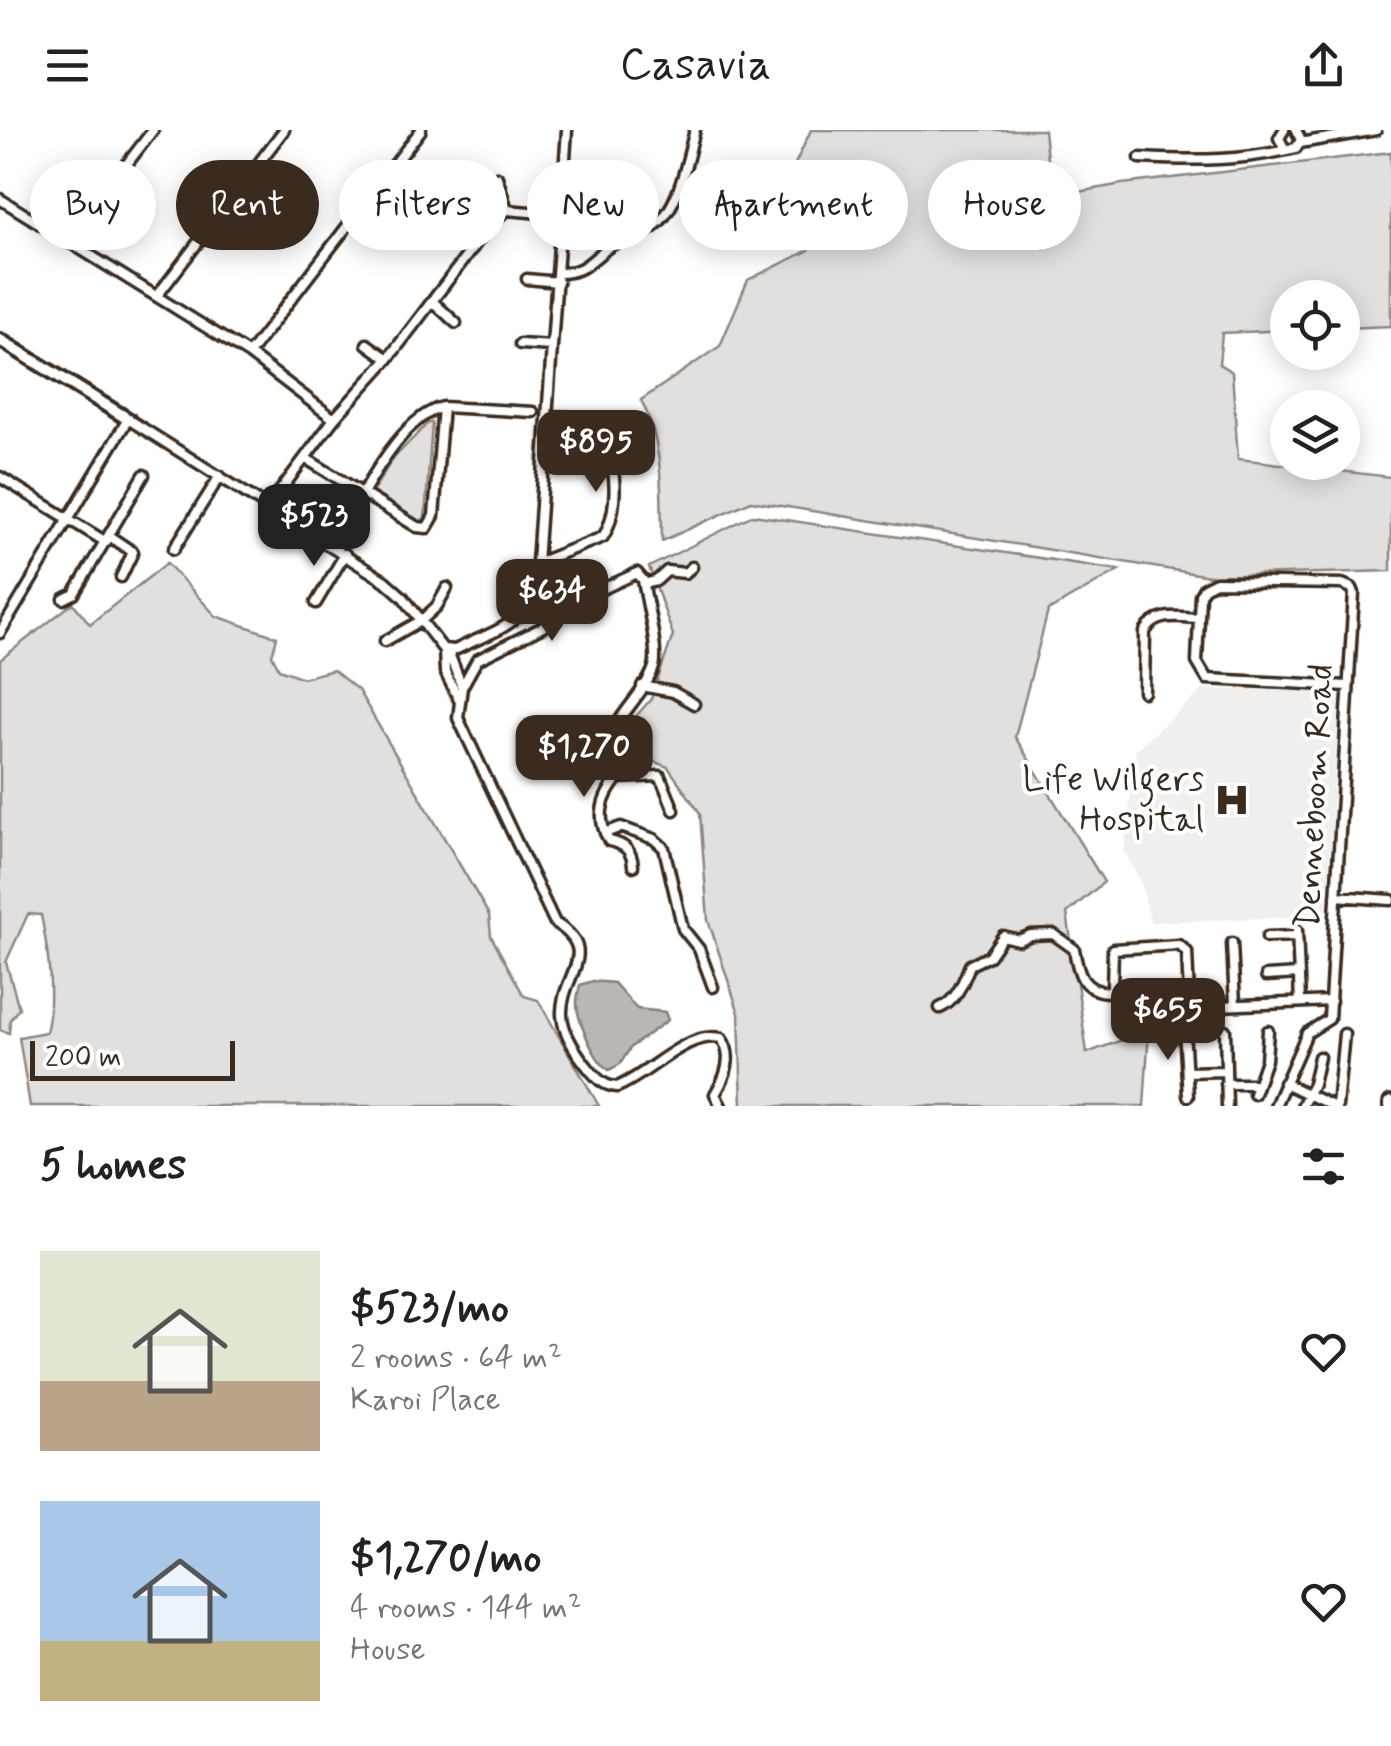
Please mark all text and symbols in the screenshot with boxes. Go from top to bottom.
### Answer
text: Casavia [620,36,771,95]
icon: menu [40,38,95,93]
icon: share [1296,38,1351,93]
chip: Buy [30,160,156,250]
chip: Rent [176,160,319,250]
chip: Filters [339,160,507,250]
chip: New [527,160,659,250]
chip: Apartment [679,160,908,250]
chip: House [928,160,1081,250]
map controls [1270,280,1360,480]
button: locate [1270,280,1360,370]
button: layers [1270,390,1360,480]
pin: $895 [537,410,655,495]
text: $895 [559,421,633,463]
pin: $523 [255,484,373,569]
text: $523 [280,495,348,537]
pin: $634 [493,559,611,644]
text: $634 [518,570,586,612]
street label: Denneboom Road [1285,663,1345,929]
pin: $1,270 [503,715,665,800]
text: $1,270 [538,726,630,768]
place label: Life Wilgers Hospital [1023,757,1204,843]
hospital icon: Life Wilgers Hospital [1213,781,1251,819]
pin: $655 [1109,978,1227,1063]
text: $655 [1133,989,1203,1031]
scale bar [30,1036,235,1080]
text: 200 m [45,1040,121,1077]
text: 5 homes [40,1139,186,1194]
icon: filters [1296,1139,1351,1194]
text: $523/mo [350,1282,509,1337]
icon: home [120,1291,240,1411]
icon: heart [1296,1324,1351,1379]
text: 2 rooms · 64 m² [350,1337,562,1379]
text: Karoi Place [350,1379,501,1421]
text: $1,270/mo [350,1532,541,1587]
icon: home [120,1541,240,1661]
icon: heart [1296,1574,1351,1629]
text: 4 rooms · 144 m² [350,1587,582,1629]
text: House [350,1629,426,1671]

